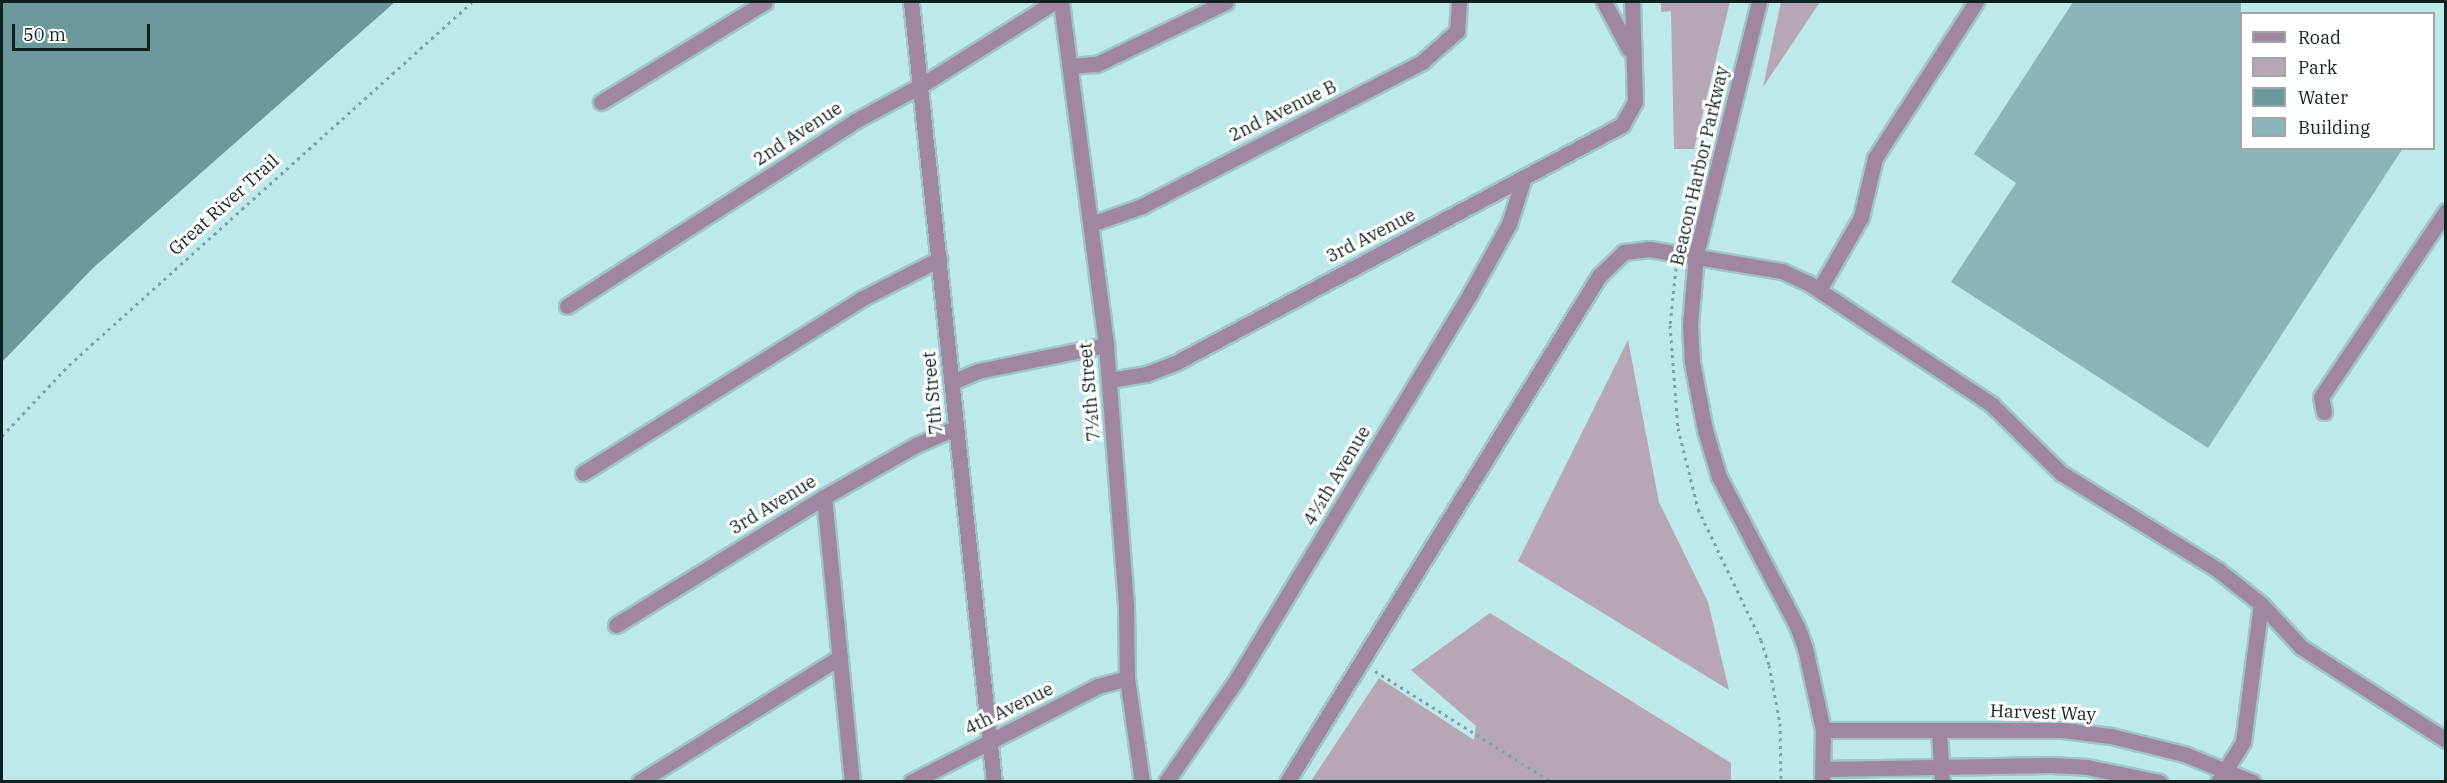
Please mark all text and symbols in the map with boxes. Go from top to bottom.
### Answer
scale bar [15,12,153,50]
legend [2240,12,2435,150]
text: 50 m [23,23,66,46]
text: Road [2298,26,2341,49]
text: Park [2298,56,2337,79]
street label: Beacon Harbor Parkway [1667,64,1733,268]
street label: 2nd Avenue B [1226,76,1340,146]
text: Water [2298,86,2348,109]
street label: 2nd Avenue [750,98,846,170]
text: Building [2298,116,2370,139]
street label: Great River Trail [165,150,283,260]
street label: 3rd Avenue [1323,204,1419,268]
street label: 7½th Street [1075,342,1105,442]
street label: 7th Street [919,351,947,435]
street label: 4½th Avenue [1299,422,1375,530]
street label: 3rd Avenue [726,471,820,539]
street label: 4th Avenue [961,678,1057,740]
street label: Harvest Way [1989,700,2097,726]

